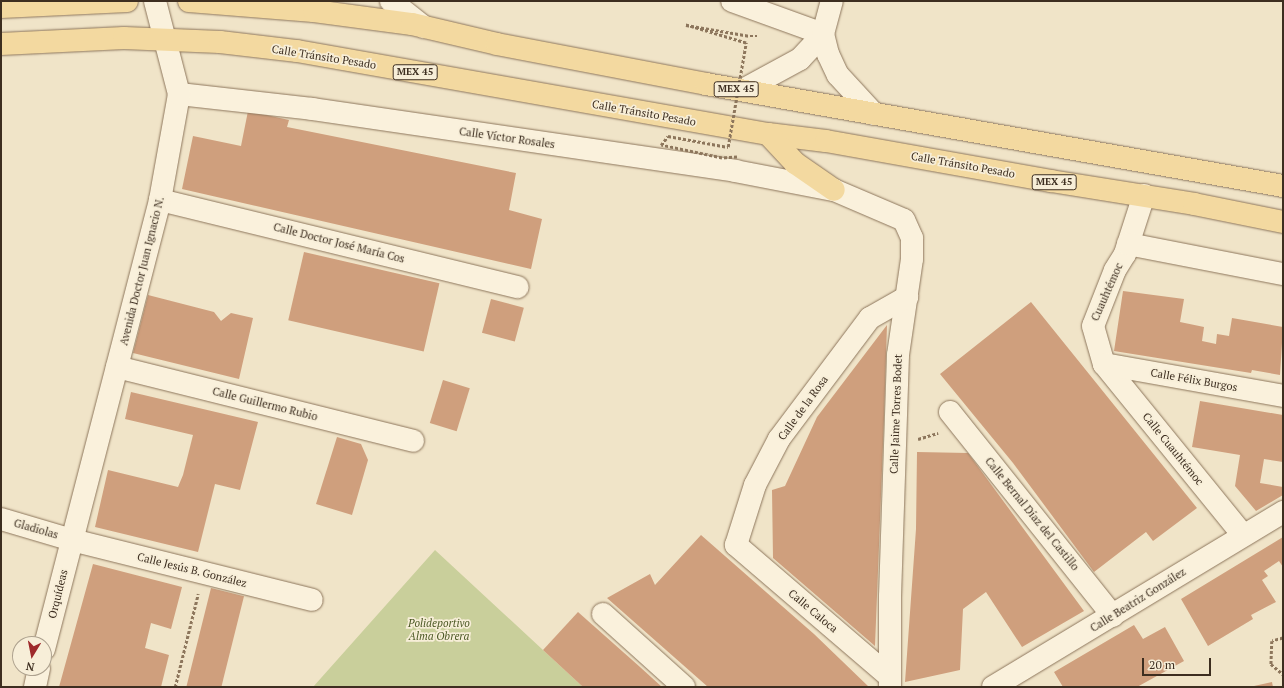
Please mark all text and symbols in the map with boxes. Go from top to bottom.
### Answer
street label: Calle Tránsito Pesado [271,42,377,72]
road number: MEX 45 [392,64,438,80]
road number: MEX 45 [713,81,759,97]
street label: Calle Tránsito Pesado [591,97,697,129]
street label: Calle Víctor Rosales [458,125,556,151]
street label: Calle Tránsito Pesado [910,149,1016,181]
road number: MEX 45 [1031,174,1077,190]
street label: Avenida Doctor Juan Ignacio N. [117,195,167,347]
street label: Calle Doctor José María Cos [272,220,406,266]
street label: Cuauhtémoc [1088,261,1126,323]
street label: Calle Jaime Torres Bodet [887,354,905,474]
street label: Calle Félix Burgos [1150,366,1238,394]
street label: Calle de la Rosa [775,373,831,443]
street label: Calle Guillermo Rubio [211,385,319,423]
street label: Calle Cuauhtémoc [1140,410,1206,488]
street label: Calle Bernal Díaz del Castillo [982,455,1082,573]
street label: Gladiolas [12,516,60,542]
street label: Calle Jesús B. González [136,550,248,590]
street label: Calle Beatriz González [1088,565,1188,635]
street label: Orquídeas [46,568,70,620]
street label: Calle Caloca [786,587,840,635]
park label: Polideportivo Alma Obrera [408,617,470,643]
north arrow [12,636,52,676]
scale bar [1144,650,1213,676]
text: 20 m [1149,657,1175,672]
text: N [25,659,35,674]

